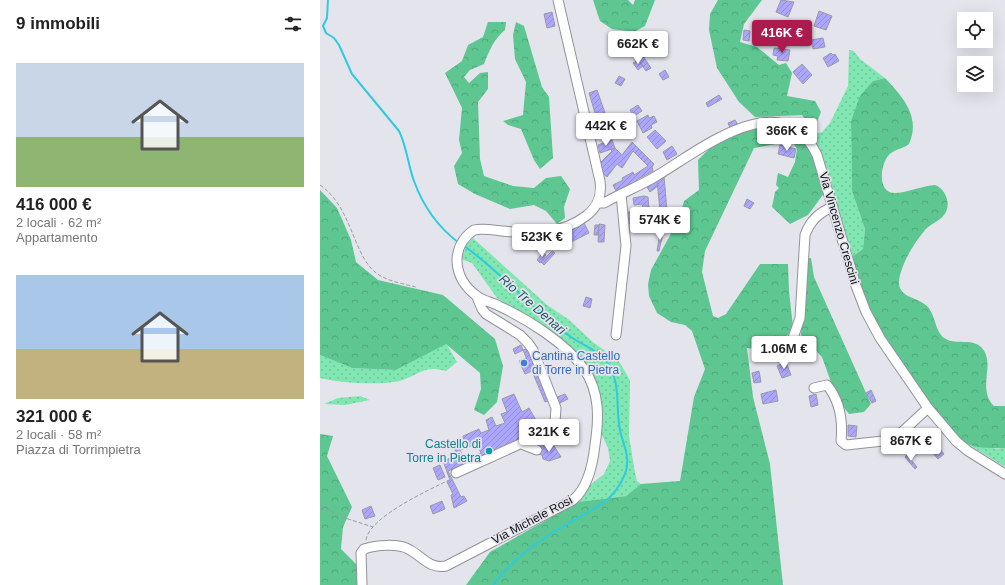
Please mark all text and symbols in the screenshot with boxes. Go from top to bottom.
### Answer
map controls [957,12,993,92]
button: locate [957,12,993,48]
icon: filters [282,13,304,35]
text: 9 immobili [16,14,100,33]
pin: 416K € [749,20,815,54]
text: 416K € [761,25,803,40]
pin: 662K € [605,31,671,65]
text: 662K € [617,36,659,51]
button: layers [957,56,993,92]
icon: home [124,89,196,161]
pin: 442K € [573,113,639,147]
text: 442K € [585,118,627,133]
pin: 366K € [754,118,820,152]
text: 366K € [766,123,808,138]
street label: Via Vincenzo Crescini [816,170,862,286]
text: 416 000 € [16,195,92,214]
pin: 574K € [627,207,693,241]
text: 574K € [639,212,681,227]
text: 2 locali · 62 m² [16,215,101,230]
pin: 523K € [509,224,575,258]
text: 523K € [521,229,563,244]
text: Appartamento [16,230,98,245]
water label: Rio Tre Denari [496,271,570,338]
icon: home [124,301,196,373]
pin: 1.06M € [747,336,821,370]
text: 1.06M € [761,341,807,356]
place label: Cantina Castello di Torre in Pietra [532,349,620,377]
marker: Cantina Castello di Torre in Pietra [519,358,529,368]
text: 321 000 € [16,407,92,426]
pin: 321K € [516,419,582,453]
text: 321K € [528,424,570,439]
text: 2 locali · 58 m² [16,427,101,442]
pin: 867K € [878,428,944,462]
text: 867K € [890,433,932,448]
place label: Castello di Torre in Pietra [406,437,481,465]
text: Piazza di Torrimpietra [16,442,141,457]
marker: Castello di Torre in Pietra [484,446,494,456]
street label: Via Michele Rosi [489,493,575,547]

